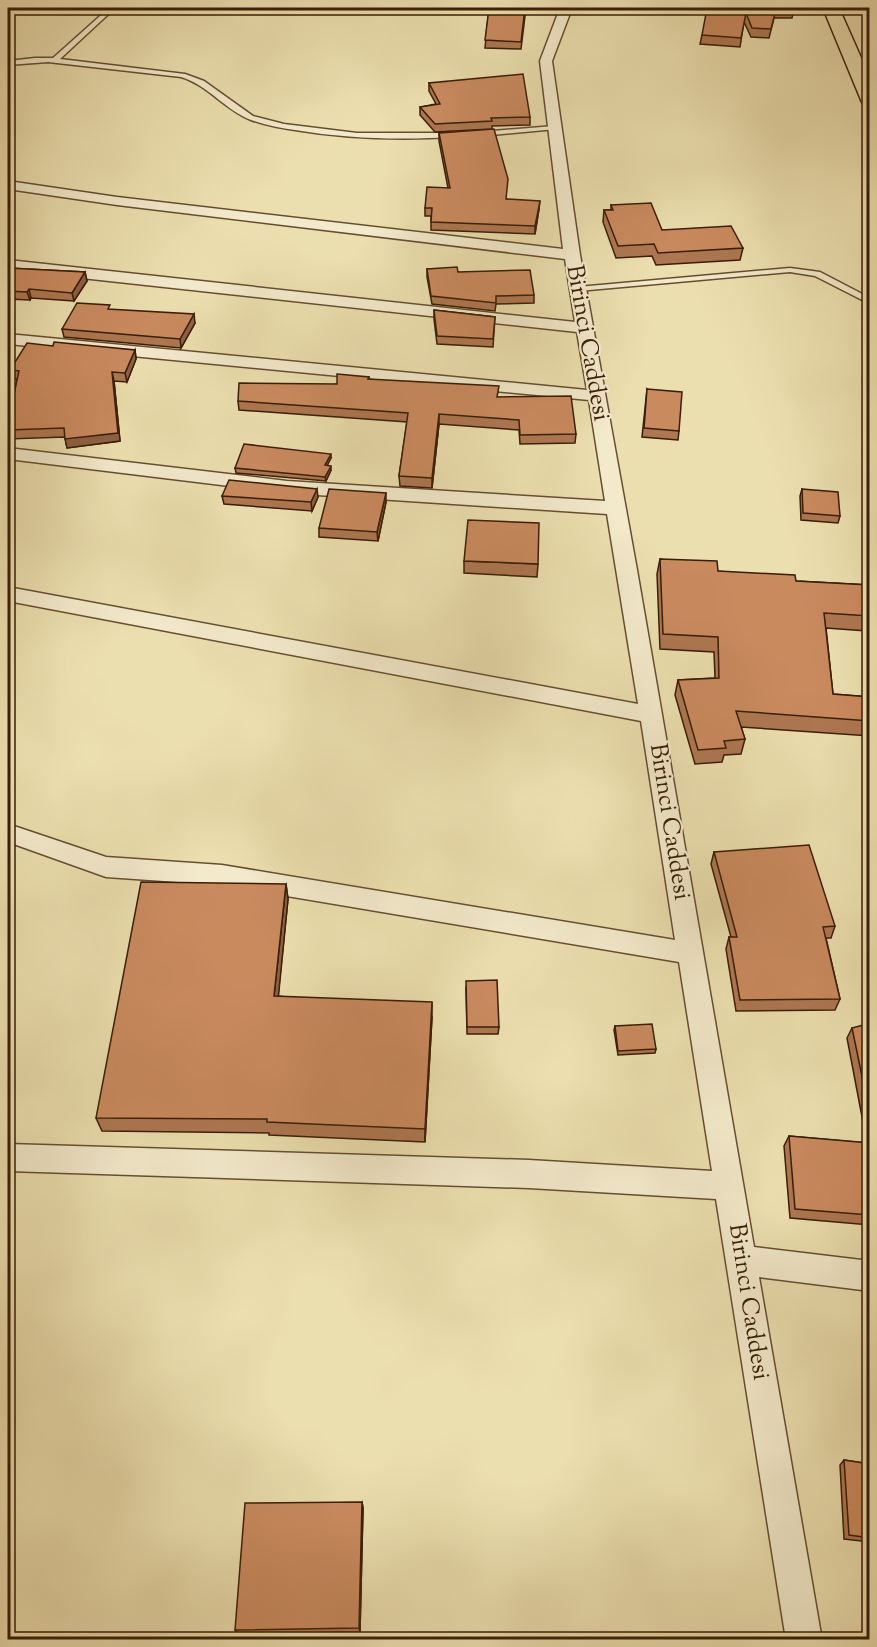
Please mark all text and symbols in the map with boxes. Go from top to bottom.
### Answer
street label: Birinci Caddesi [557,262,618,424]
street label: Birinci Caddesi [640,741,698,903]
street label: Birinci Caddesi [719,1221,777,1383]

